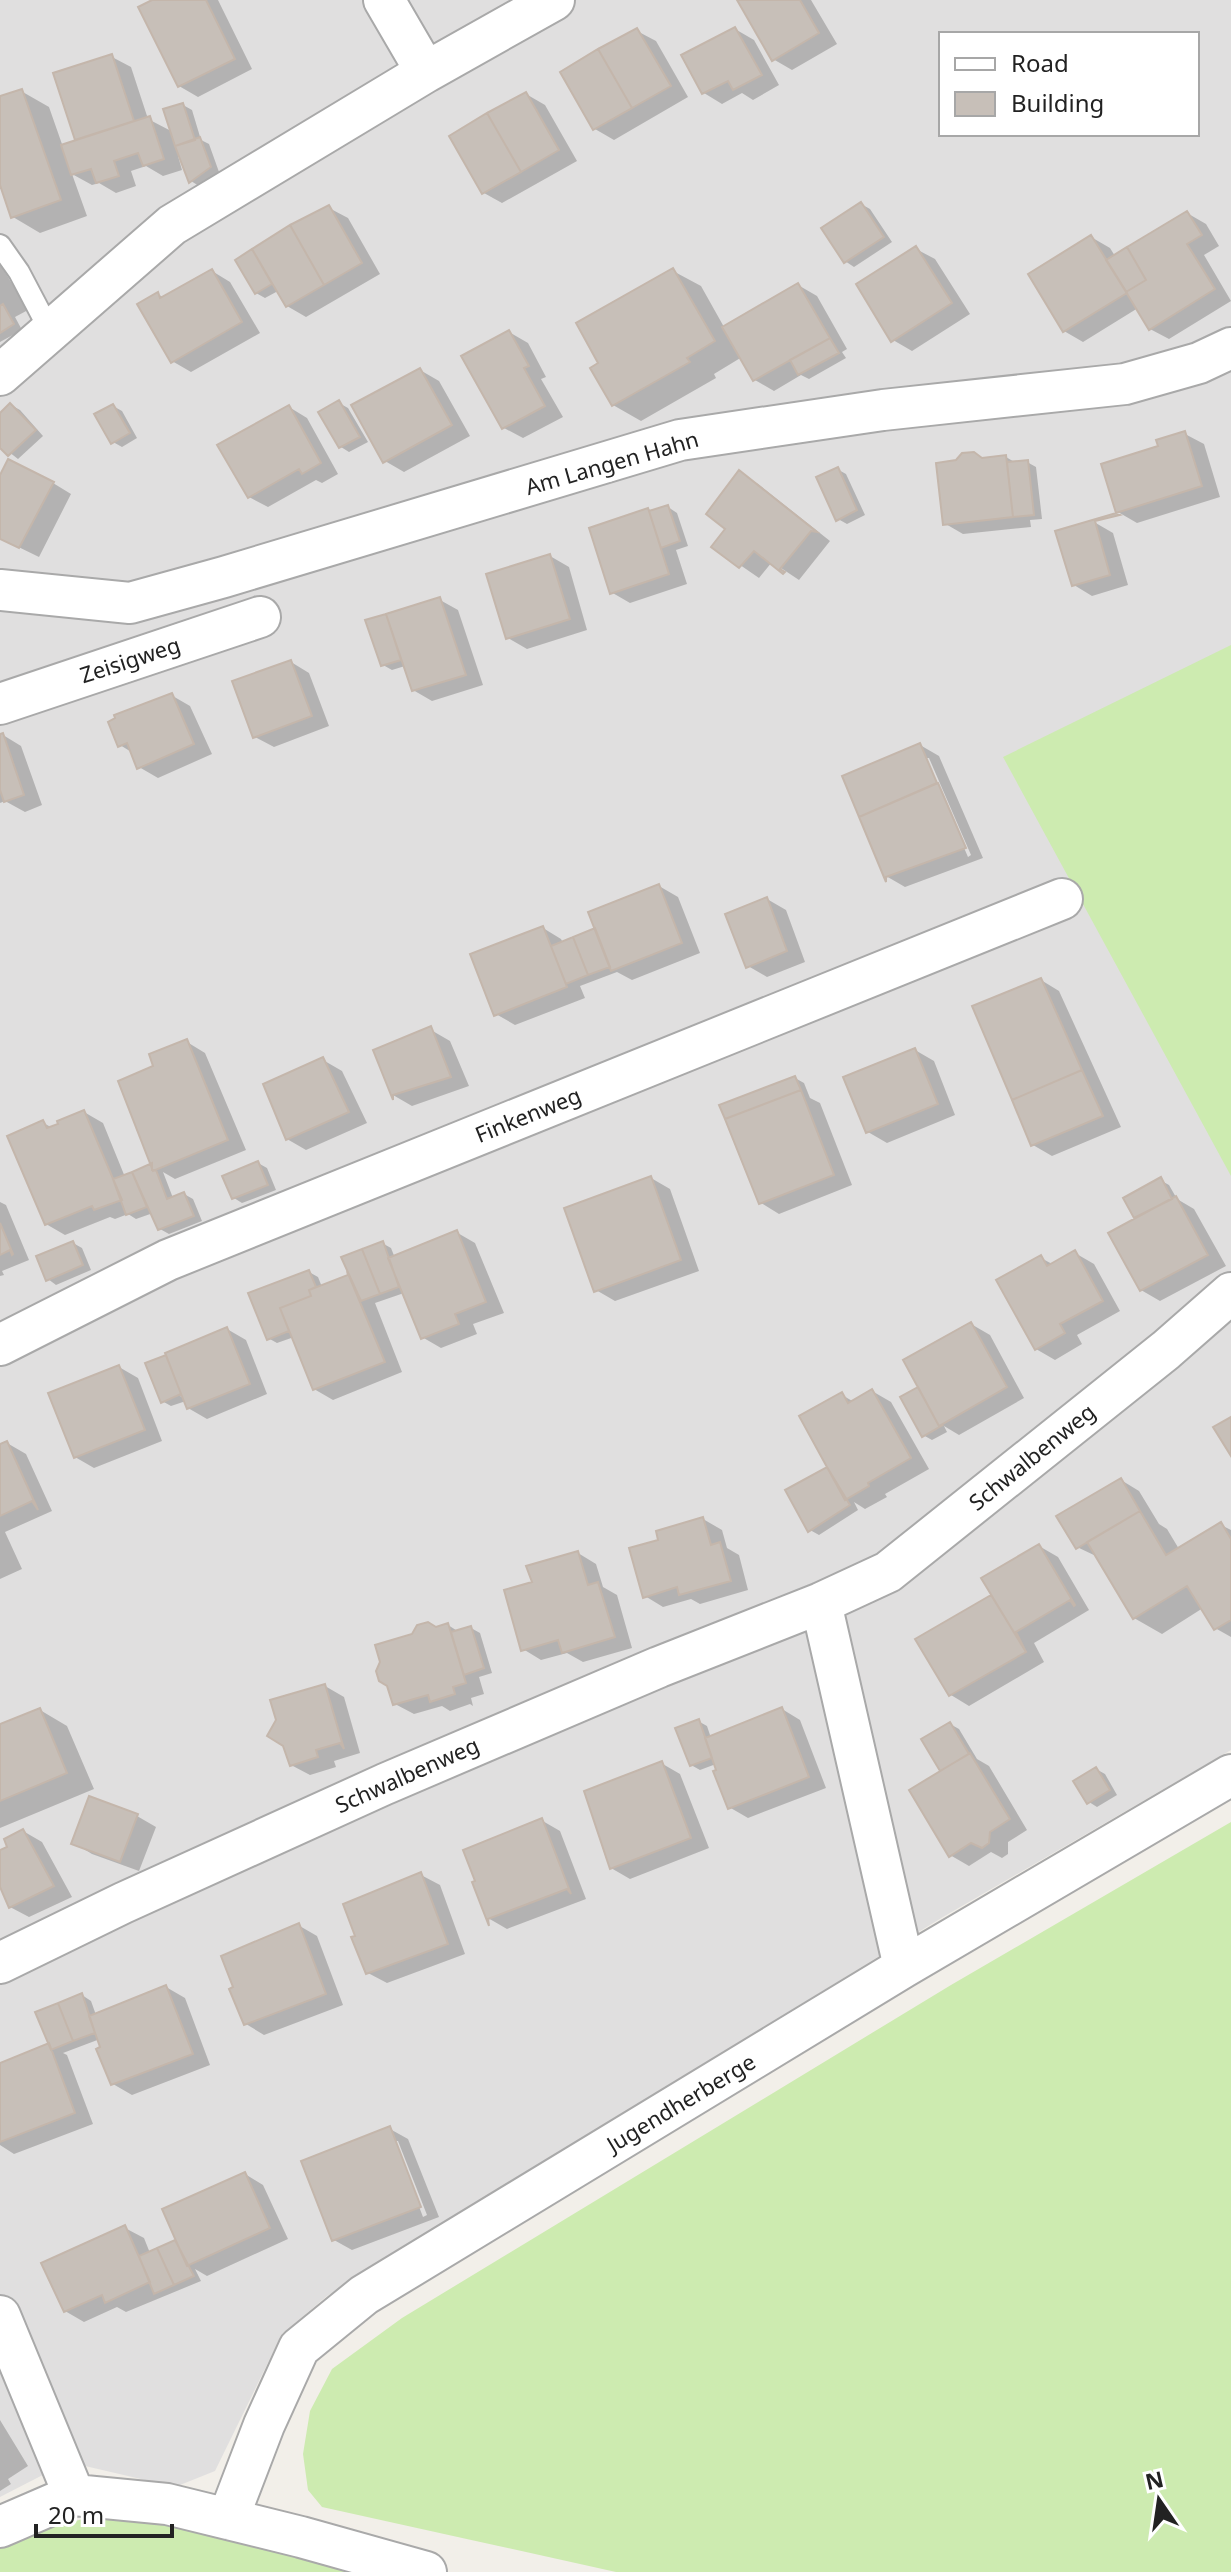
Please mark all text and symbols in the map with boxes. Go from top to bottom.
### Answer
legend [939,32,1199,136]
text: Road [1011,46,1069,79]
text: Building [1011,86,1104,119]
street label: Am Langen Hahn [522,423,702,501]
street label: Zeisigweg [76,629,184,689]
street label: Finkenweg [470,1079,585,1149]
street label: Schwalbenweg [962,1396,1101,1516]
street label: Schwalbenweg [330,1729,483,1819]
street label: Jugendherberge [599,2046,760,2159]
north arrow [1119,2460,1199,2540]
text: N [1142,2463,1166,2496]
scale bar [36,2488,172,2538]
text: 20 m [48,2498,104,2531]

